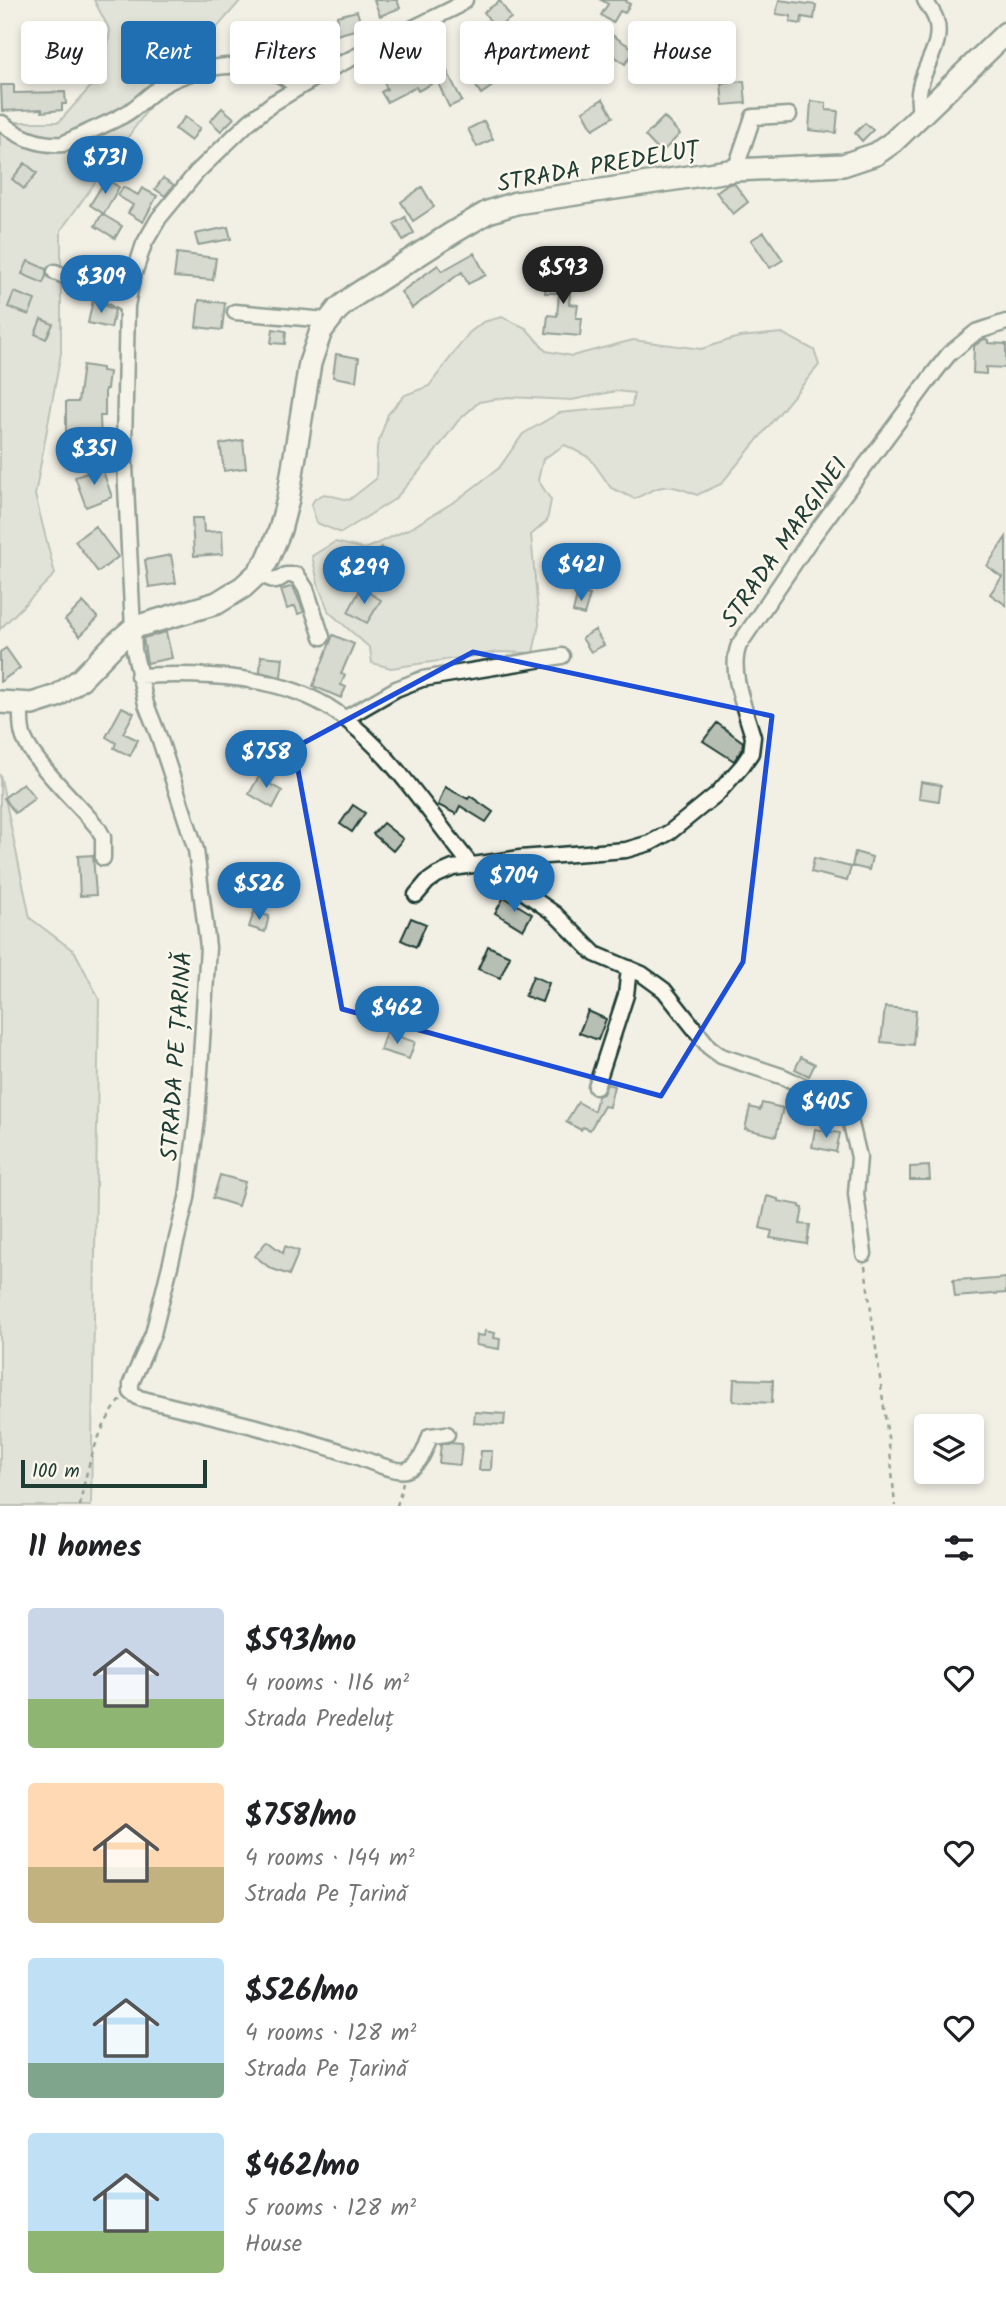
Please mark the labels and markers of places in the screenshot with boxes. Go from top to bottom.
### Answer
pin: $731 [64,136,146,196]
pin: $593 [522,246,604,306]
pin: $309 [60,256,142,315]
pin: $351 [53,428,135,487]
pin: $421 [540,544,622,603]
pin: $299 [323,546,405,606]
pin: $758 [225,730,307,790]
pin: $704 [473,855,555,914]
pin: $526 [218,862,300,922]
pin: $462 [356,986,438,1046]
pin: $405 [785,1080,867,1140]

